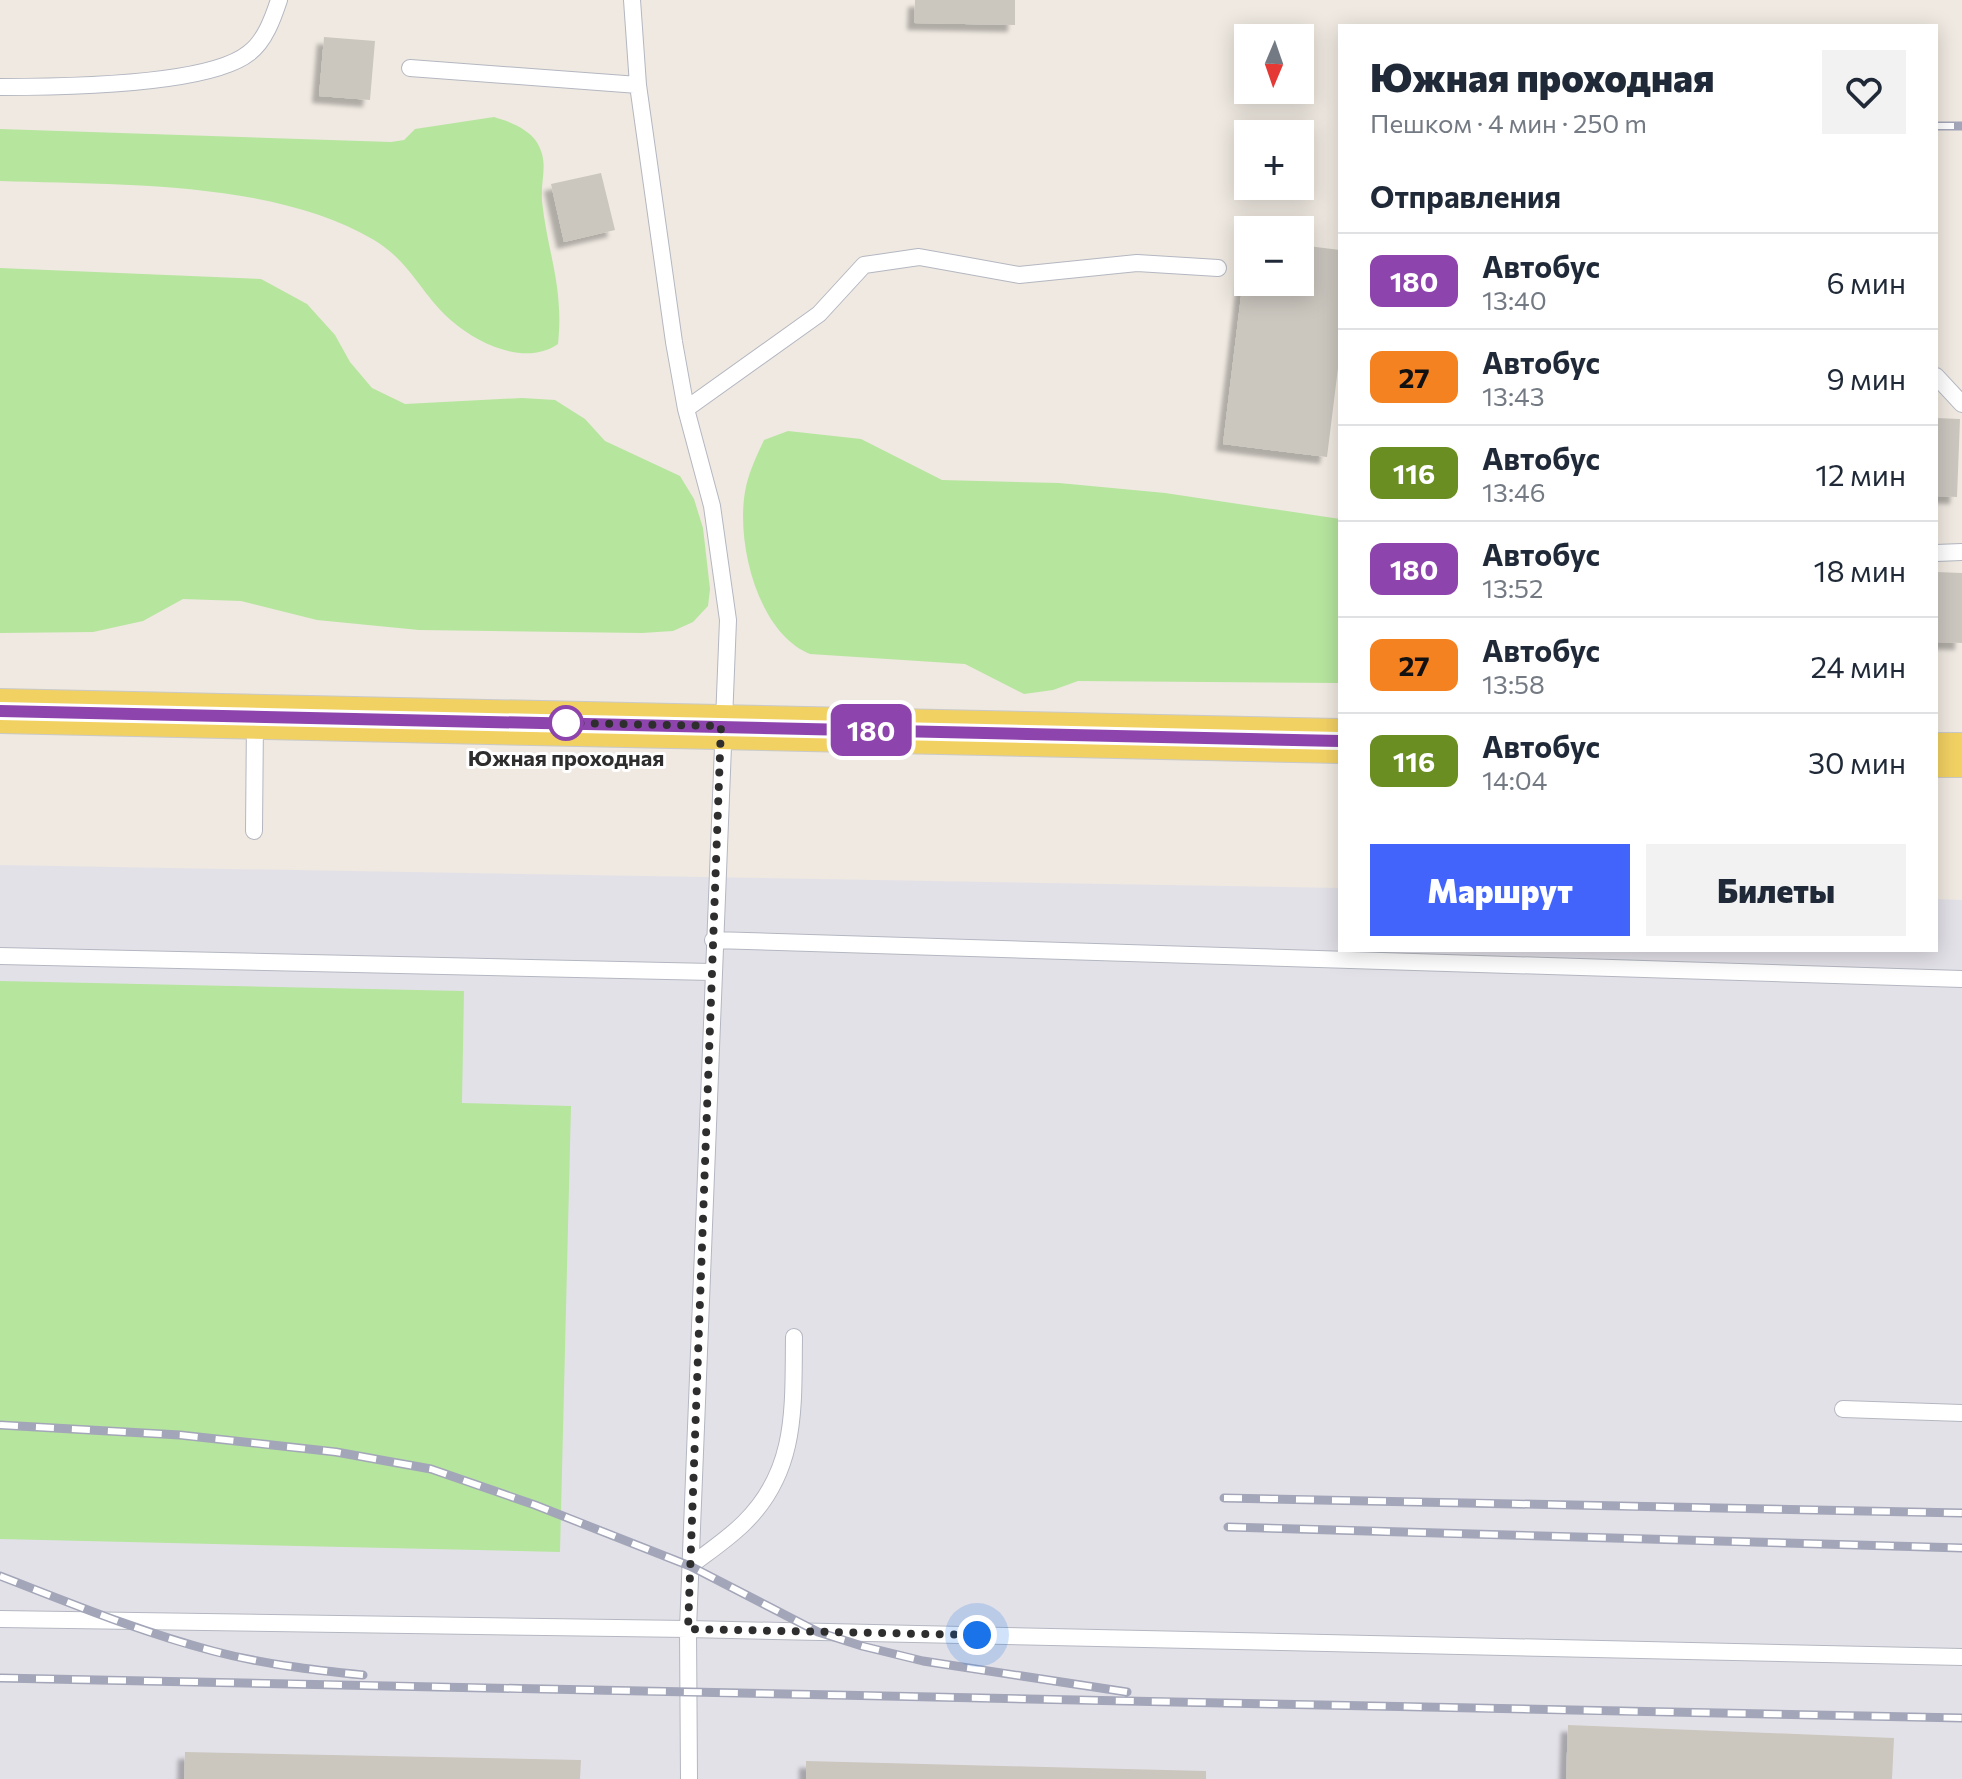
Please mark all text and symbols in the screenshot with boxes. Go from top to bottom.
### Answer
north arrow [1234,24,1314,104]
map controls [1234,24,1314,296]
button: heart [1822,50,1906,134]
text: Южная проходная [1370,53,1714,100]
text: Пешком · 4 мин · 250 m [1370,107,1647,138]
button: + [1234,120,1314,200]
text: Отправления [1370,177,1561,214]
button: − [1234,216,1314,296]
text: Автобус [1482,247,1600,284]
text: 6 мин [1826,263,1906,300]
text: 180 [1390,264,1438,298]
text: 13:40 [1482,284,1547,315]
text: Автобус [1482,343,1600,380]
text: 9 мин [1826,359,1906,396]
text: 27 [1398,360,1430,394]
text: 13:43 [1482,380,1545,411]
text: Автобус [1482,439,1600,476]
text: 12 мин [1815,455,1906,492]
text: 116 [1393,456,1435,490]
text: 13:46 [1482,476,1545,507]
text: Автобус [1482,535,1600,572]
text: 18 мин [1814,551,1906,588]
text: 180 [1390,552,1438,586]
text: 13:52 [1482,572,1543,603]
text: Автобус [1482,631,1600,668]
text: 24 мин [1810,647,1906,684]
text: 27 [1398,648,1430,682]
text: 13:58 [1482,668,1545,699]
line badge: 180 [825,704,917,756]
marker: Южная проходная [549,706,583,740]
text: 180 [847,713,895,747]
text: Автобус [1482,727,1600,764]
text: 30 мин [1808,743,1906,780]
place label: Южная проходная [468,744,664,771]
text: 116 [1393,744,1435,778]
text: 14:04 [1482,764,1547,795]
button: Маршрут [1370,844,1630,936]
button: Билеты [1646,844,1906,936]
your location [957,1615,997,1655]

